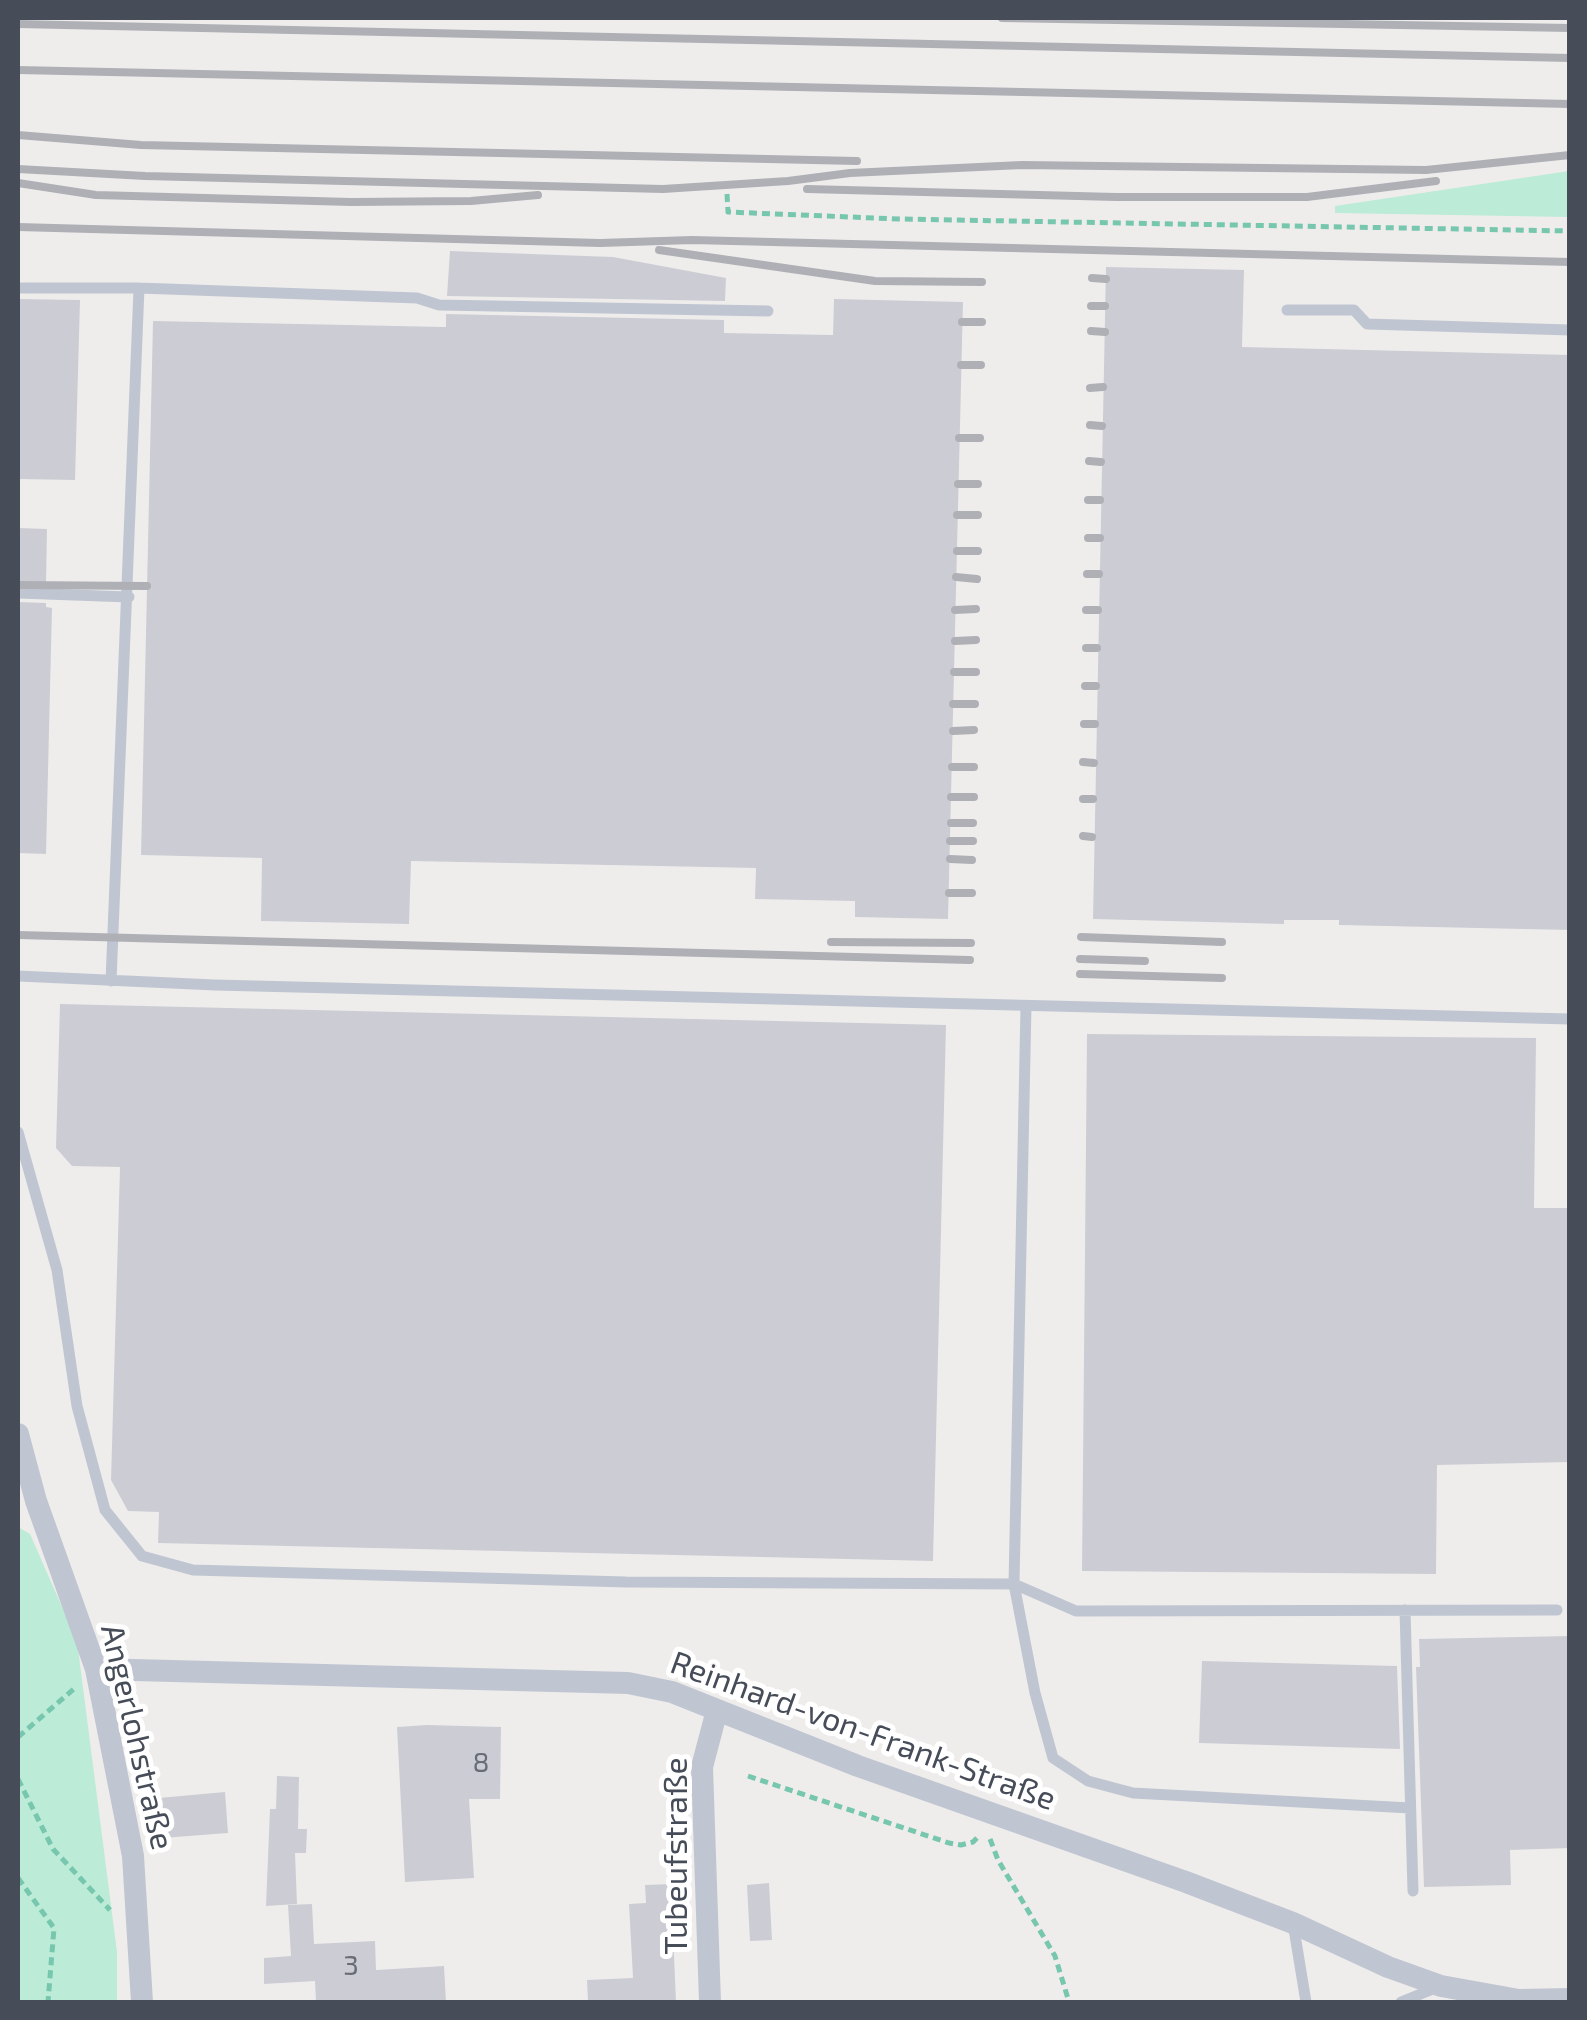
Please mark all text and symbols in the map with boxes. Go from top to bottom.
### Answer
street label: Angerlohstraße [92,1621,182,1853]
street label: Reinhard-von-Frank-Straße [665,1643,1061,1819]
house number: 8 [473,1746,489,1780]
street label: Tubeufstraße [657,1757,695,1955]
house number: 3 [343,1949,359,1983]

